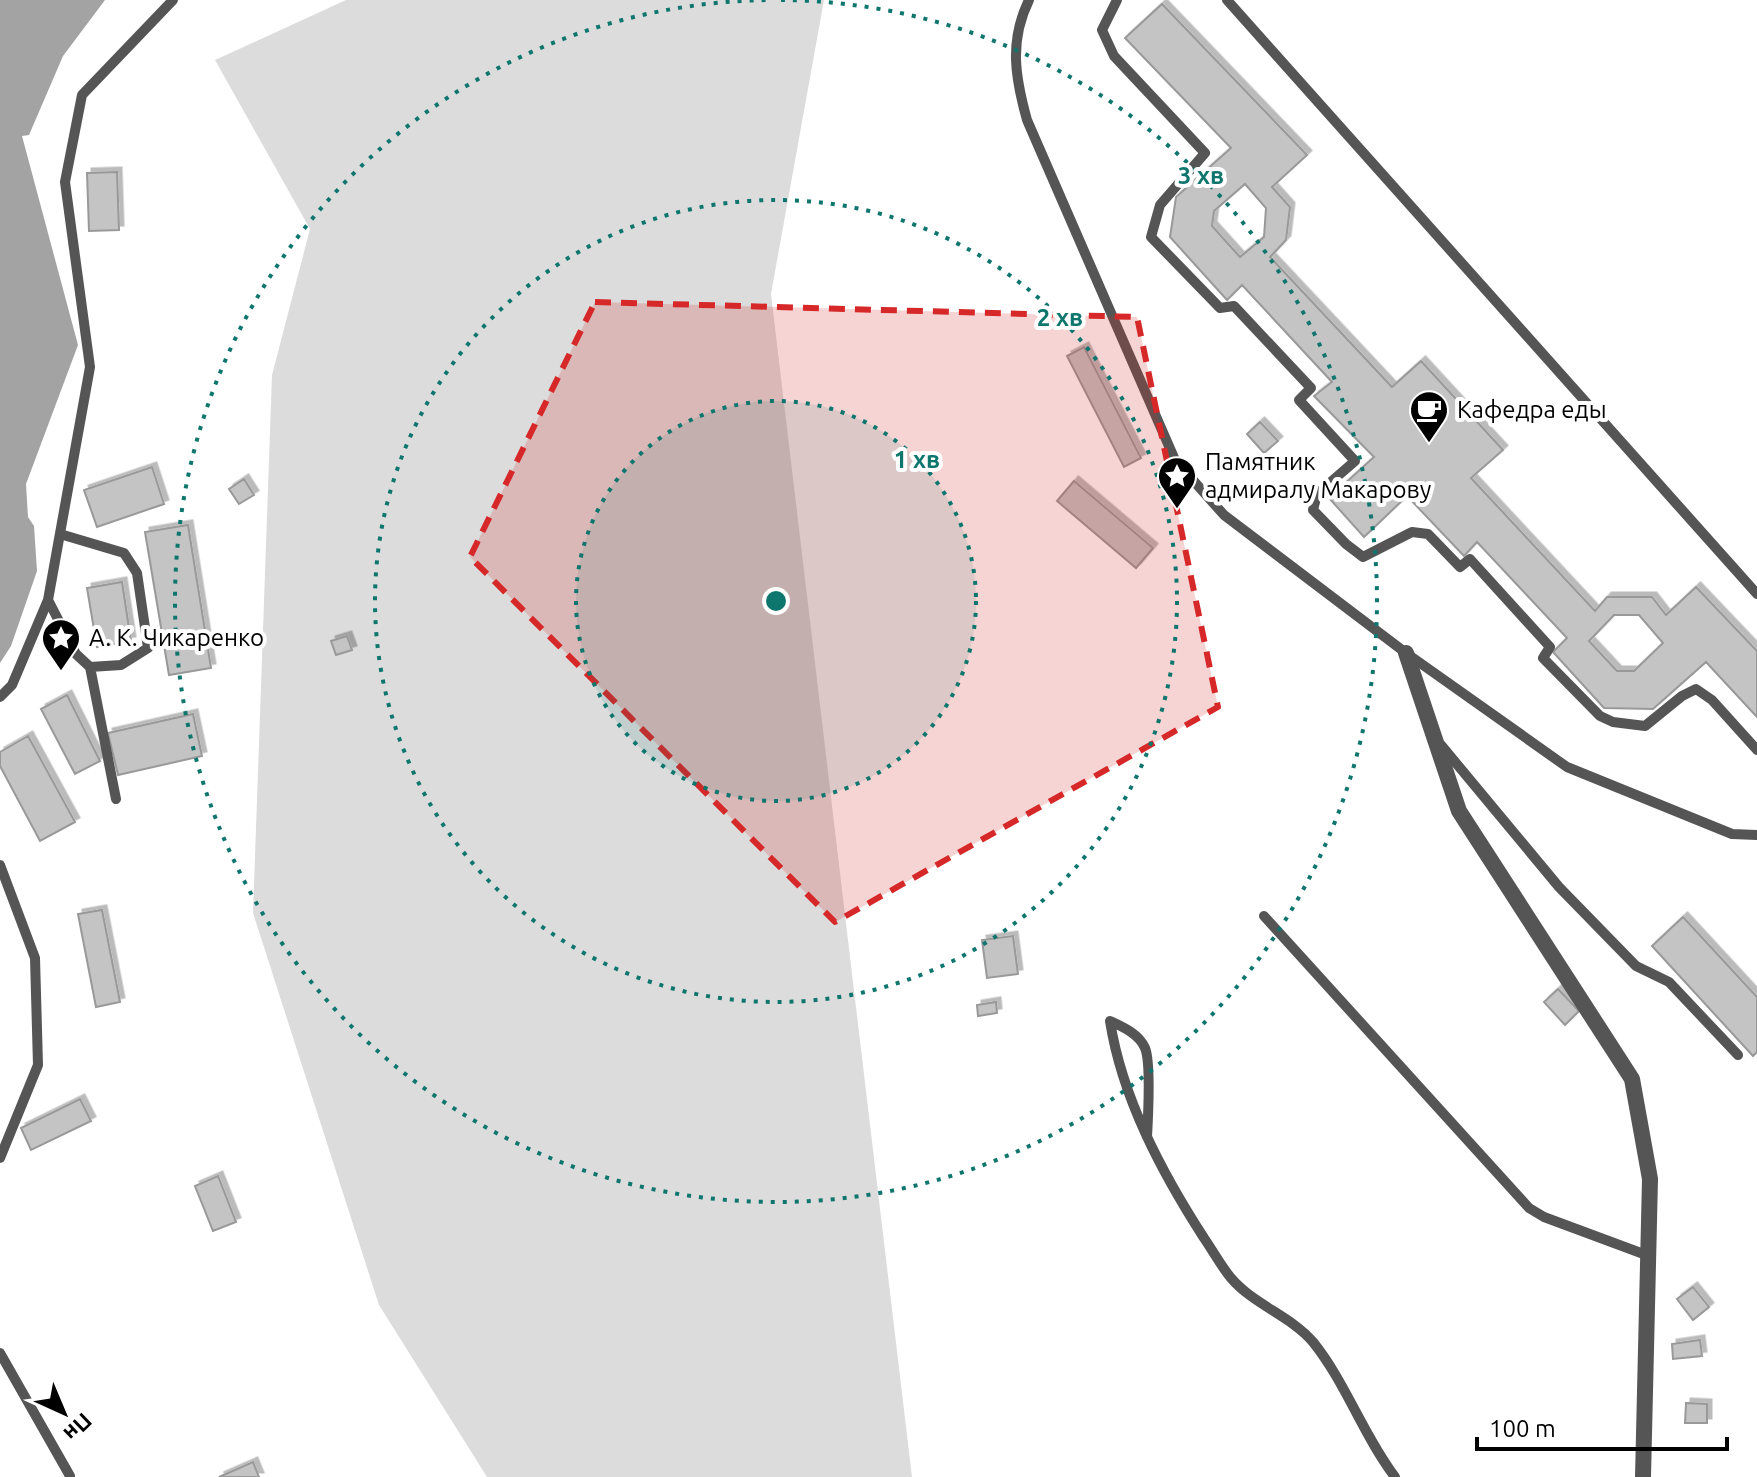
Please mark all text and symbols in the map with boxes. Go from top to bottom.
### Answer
text: 3 хв [1178,162,1224,189]
text: 2 хв [1037,304,1083,331]
cafe icon: Кафедра еды [1408,389,1450,444]
place label: Кафедра еды [1457,396,1607,423]
text: 1 хв [894,446,940,473]
place label: Памятник адмиралу Макарову [1205,448,1432,503]
place icon: Памятник адмиралу Макарову [1156,455,1198,510]
centre of rings [762,587,790,615]
place icon: А. К. Чикаренко [40,617,82,672]
place label: А. К. Чикаренко [89,624,264,651]
north arrow [24,1373,104,1453]
scale bar [1477,1401,1727,1451]
text: Пн [59,1409,97,1447]
text: 100 m [1489,1415,1556,1442]

